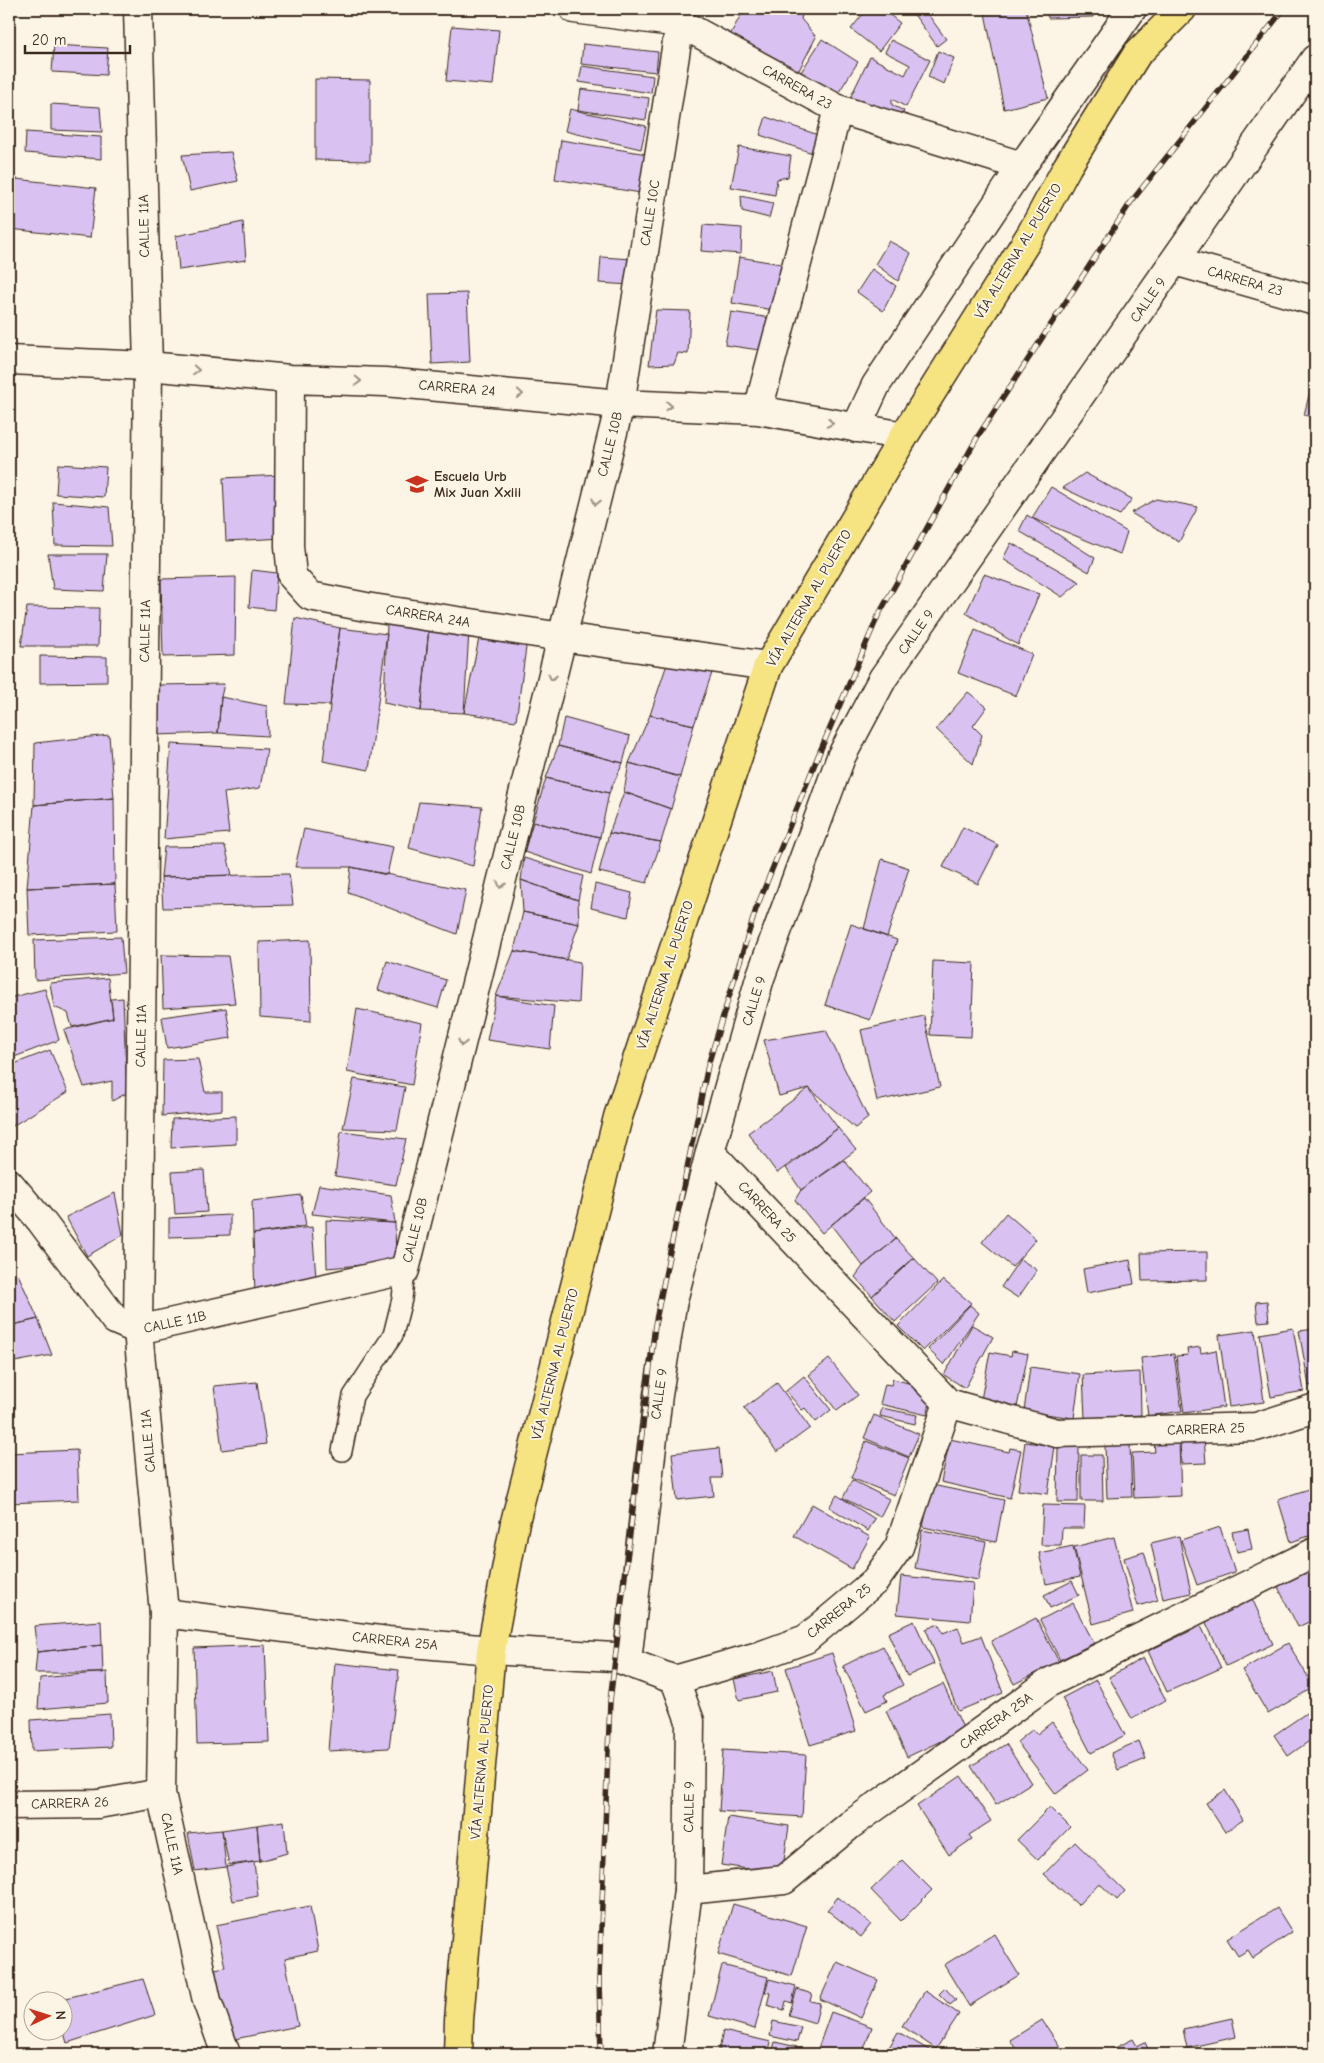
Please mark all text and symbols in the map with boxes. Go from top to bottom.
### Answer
scale bar [25,22,130,54]
text: 20 m [32,31,66,49]
street label: CARRERA 23 [759,61,835,113]
street label: CALLE 10C [636,178,664,247]
street label: VÍA ALTERNA AL PUERTO [971,180,1065,322]
street label: CALLE 11A [135,194,153,258]
street label: CARRERA 23 [1205,262,1285,300]
street label: CALLE 9 [1126,274,1170,326]
one-way arrow [192,365,200,376]
one-way arrow [355,375,363,386]
street label: CARRERA 24 [418,376,496,400]
one-way arrow [516,389,524,400]
one-way arrow [665,400,673,411]
street label: CALLE 10B [594,409,626,478]
one-way arrow [826,417,834,427]
place label: Escuela Urb Mix Juan Xxiii [434,468,521,501]
school or university icon: Escuela Urb Mix Juan Xxiii [404,471,430,497]
one-way arrow [591,498,602,507]
street label: VÍA ALTERNA AL PUERTO [763,526,855,670]
street label: CALLE 11A [136,599,154,663]
street label: CARRERA 24A [385,601,471,631]
street label: CALLE 9 [894,606,938,658]
one-way arrow [547,672,558,681]
street label: CALLE 10B [497,802,529,871]
one-way arrow [496,881,507,890]
street label: VÍA ALTERNA AL PUERTO [633,898,697,1052]
street label: CALLE 9 [738,974,770,1028]
street label: CALLE 11A [132,1004,150,1068]
one-way arrow [457,1039,468,1048]
street label: CARRERA 25 [734,1178,800,1246]
street label: CALLE 10B [399,1195,431,1264]
street label: VÍA ALTERNA AL PUERTO [528,1287,582,1441]
street label: CALLE 11B [142,1307,208,1337]
street label: CALLE 9 [647,1367,671,1421]
street label: CALLE 11A [137,1409,159,1473]
street label: CARRERA 25 [1167,1419,1245,1439]
street label: CARRERA 25 [803,1580,875,1642]
street label: CARRERA 25A [351,1628,439,1654]
street label: VÍA ALTERNA AL PUERTO [467,1684,497,1840]
street label: CARRERA 25A [956,1689,1036,1753]
street label: CALLE 9 [680,1781,698,1833]
street label: CARRERA 26 [31,1793,109,1813]
street label: CALLE 11A [157,1811,187,1877]
north arrow [22,1990,72,2040]
text: N [52,2010,69,2020]

